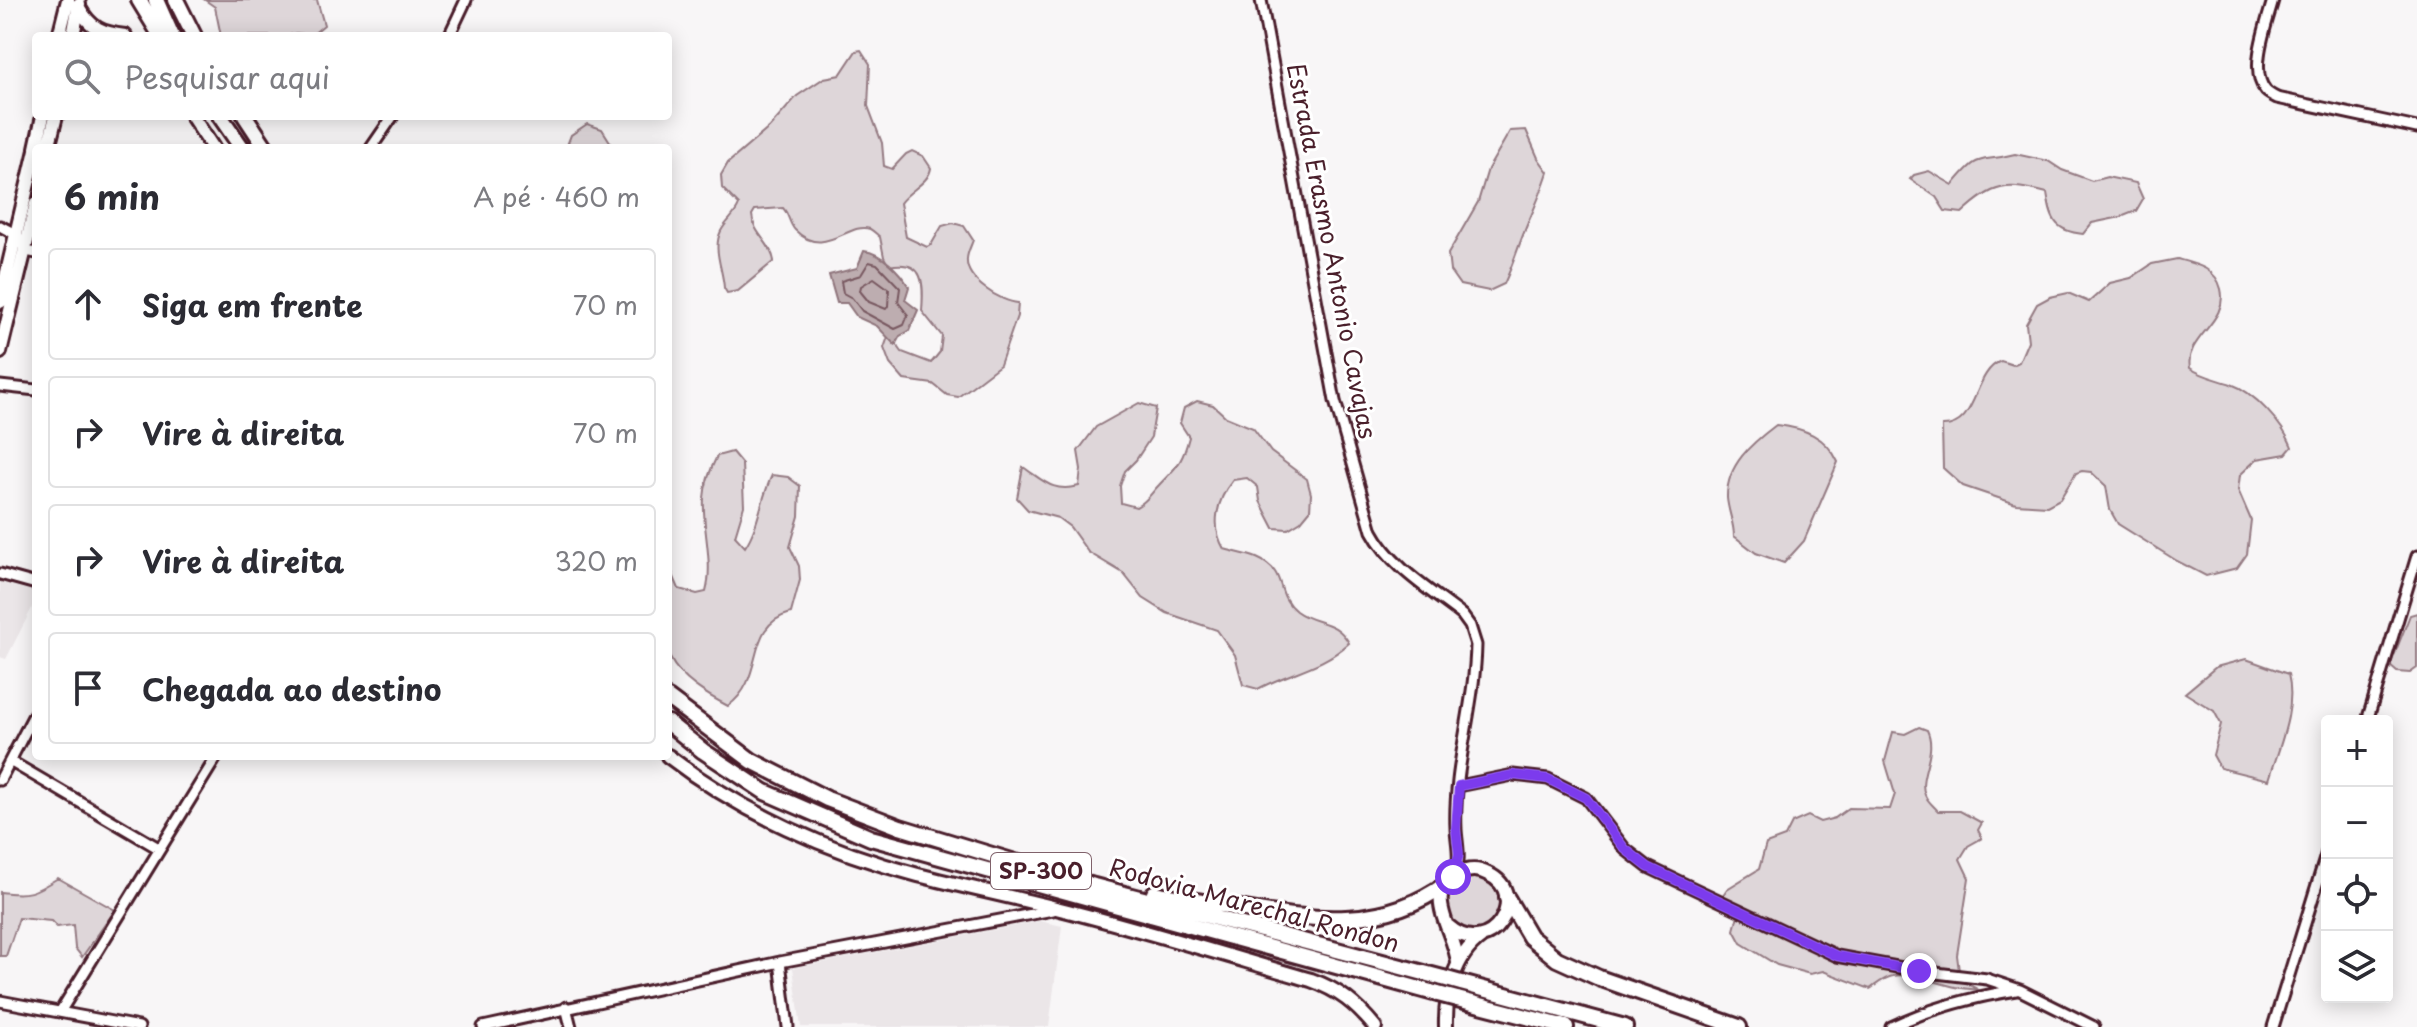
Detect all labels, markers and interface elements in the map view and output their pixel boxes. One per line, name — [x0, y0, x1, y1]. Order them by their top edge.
search box — [32, 32, 672, 120]
icon: search — [60, 54, 104, 98]
text: Pesquisar aqui — [124, 54, 330, 99]
street label: Estrada Erasmo Antonio Cavajas — [1279, 60, 1387, 441]
text: 6 min — [64, 170, 160, 222]
text: A pé · 460 m — [473, 177, 640, 216]
icon: ahead — [66, 282, 110, 326]
text: Siga em frente — [142, 282, 363, 327]
text: 70 m — [573, 285, 638, 324]
icon: right — [66, 410, 110, 454]
text: Vire à direita — [142, 410, 344, 455]
text: 70 m — [573, 413, 638, 452]
icon: right — [66, 538, 110, 582]
text: Vire à direita — [142, 538, 344, 583]
text: 320 m — [554, 541, 638, 580]
icon: arrive — [66, 666, 110, 710]
text: Chegada ao destino — [142, 666, 441, 711]
map controls — [2321, 715, 2393, 1003]
button: + — [2321, 715, 2393, 787]
button: − — [2321, 787, 2393, 859]
street label: Rodovia Marechal Rondon — [1105, 848, 1404, 960]
road number: SP-300 — [991, 853, 1091, 889]
route start — [1435, 859, 1471, 895]
button: locate — [2321, 859, 2393, 931]
button: layers — [2321, 931, 2393, 1003]
route end — [1901, 953, 1937, 989]

